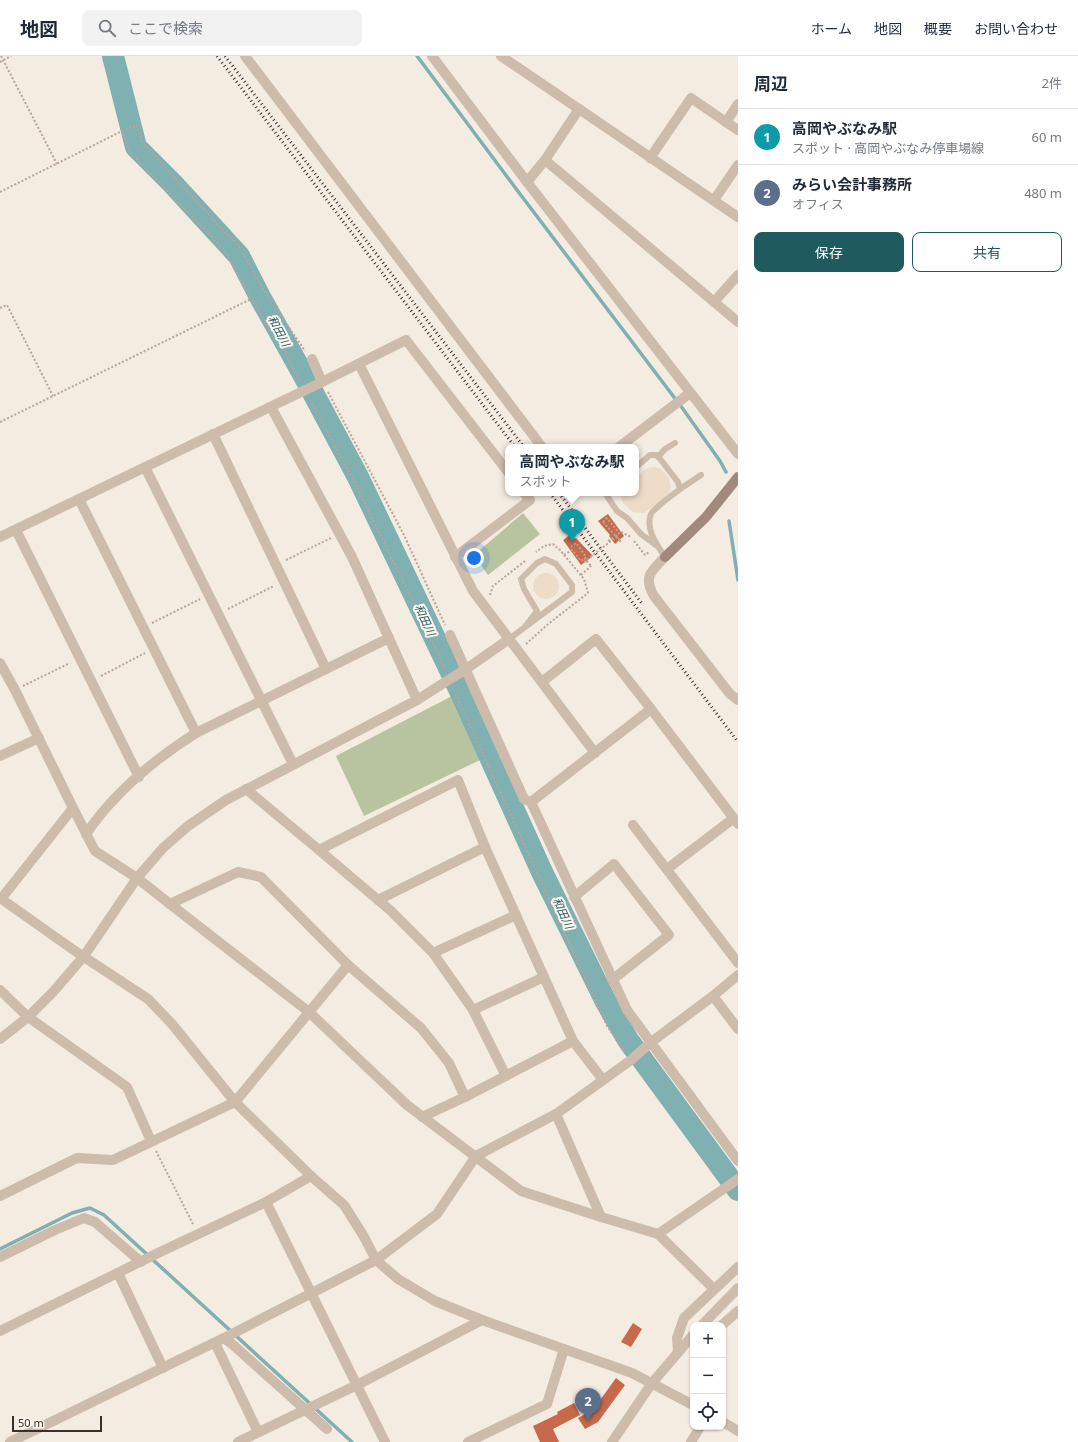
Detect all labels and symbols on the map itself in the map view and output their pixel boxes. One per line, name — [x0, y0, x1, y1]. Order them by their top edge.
water label: 和田川 — [265, 313, 294, 350]
pin: 1 — [559, 509, 585, 542]
your location — [464, 548, 484, 568]
water label: 和田川 — [412, 602, 440, 639]
water label: 和田川 — [550, 895, 578, 932]
pin: 2 — [575, 1388, 601, 1421]
scale bar — [12, 1414, 102, 1433]

